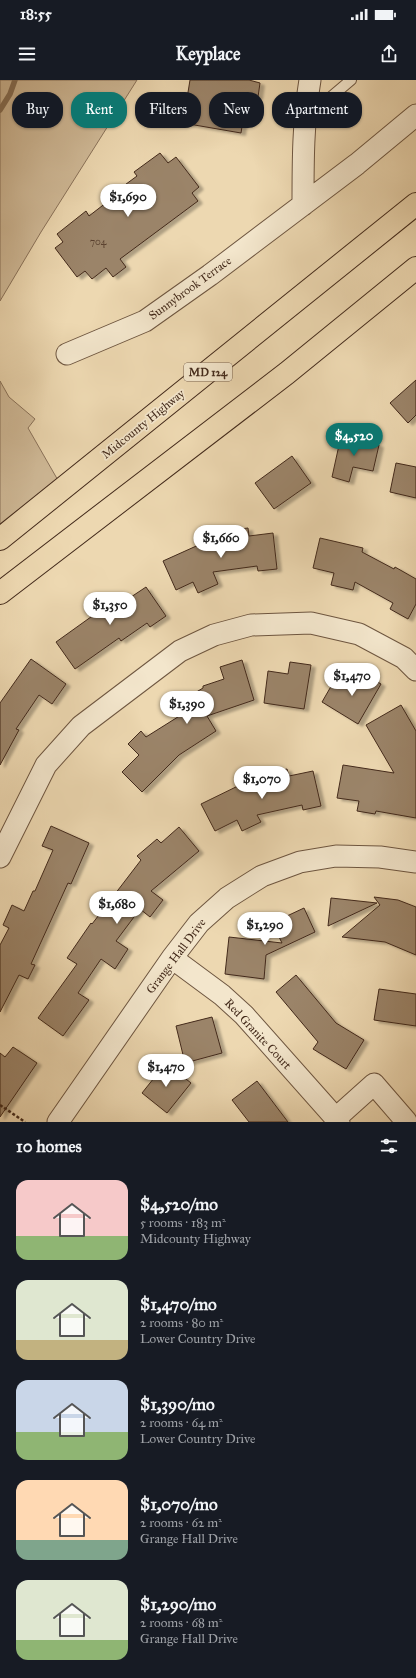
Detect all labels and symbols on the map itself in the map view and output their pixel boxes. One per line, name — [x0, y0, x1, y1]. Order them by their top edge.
pin: $1,690 — [95, 184, 161, 218]
house number: 704 — [90, 236, 107, 248]
street label: Sunnybrook Terrace — [146, 253, 234, 323]
road number: MD 124 — [184, 363, 232, 381]
street label: Midcounty Highway — [99, 386, 188, 462]
pin: $4,520 — [321, 423, 387, 457]
pin: $1,660 — [188, 525, 254, 559]
pin: $1,350 — [77, 592, 143, 626]
pin: $1,470 — [319, 663, 385, 697]
pin: $1,390 — [154, 691, 220, 725]
pin: $1,070 — [229, 766, 295, 800]
pin: $1,680 — [84, 891, 150, 925]
pin: $1,290 — [232, 912, 298, 946]
street label: Grange Hall Drive — [143, 916, 210, 997]
street label: Red Granite Court — [222, 996, 295, 1073]
pin: $1,470 — [133, 1054, 199, 1088]

